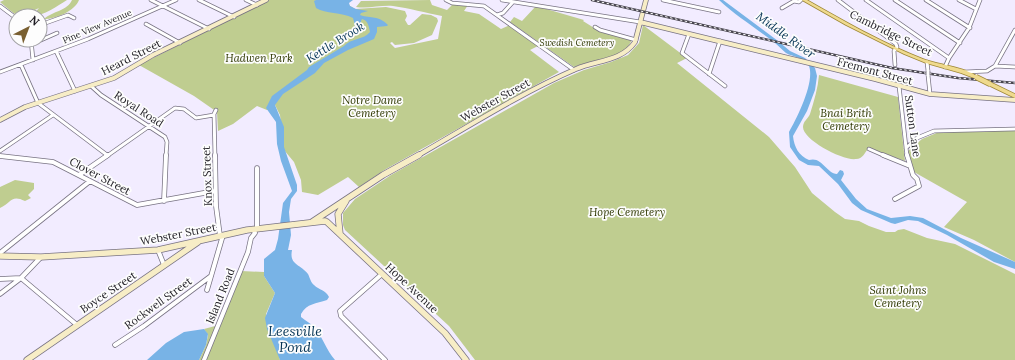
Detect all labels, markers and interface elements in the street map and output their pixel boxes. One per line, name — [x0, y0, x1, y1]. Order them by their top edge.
street label: Pine View Avenue — [61, 6, 133, 46]
street label: Cambridge Street — [847, 7, 935, 59]
north arrow — [8, 8, 48, 48]
water label: Middle River — [754, 9, 819, 62]
text: N — [27, 13, 43, 29]
water label: Kettle Brook — [303, 18, 367, 66]
street label: Heard Street — [99, 36, 164, 78]
park label: Swedish Cemetery — [540, 37, 615, 48]
park label: Hadwen Park — [225, 51, 293, 65]
street label: Fremont Street — [836, 54, 915, 88]
street label: Webster Street — [458, 75, 533, 125]
street label: Royal Road — [112, 88, 167, 130]
park label: Notre Dame Cemetery — [342, 93, 402, 120]
street label: Sutton Lane — [902, 94, 924, 158]
park label: Bnai Brith Cemetery — [820, 106, 873, 133]
street label: Knox Street — [199, 145, 215, 206]
street label: Clover Street — [67, 154, 134, 198]
park label: Hope Cemetery — [589, 205, 665, 219]
street label: Webster Street — [139, 220, 218, 248]
street label: Hope Avenue — [383, 260, 441, 316]
street label: Island Road — [202, 266, 238, 326]
street label: Boyce Street — [77, 268, 139, 316]
street label: Rockwell Street — [122, 273, 195, 332]
park label: Saint Johns Cemetery — [870, 283, 927, 310]
water label: Leesville Pond — [268, 322, 322, 356]

